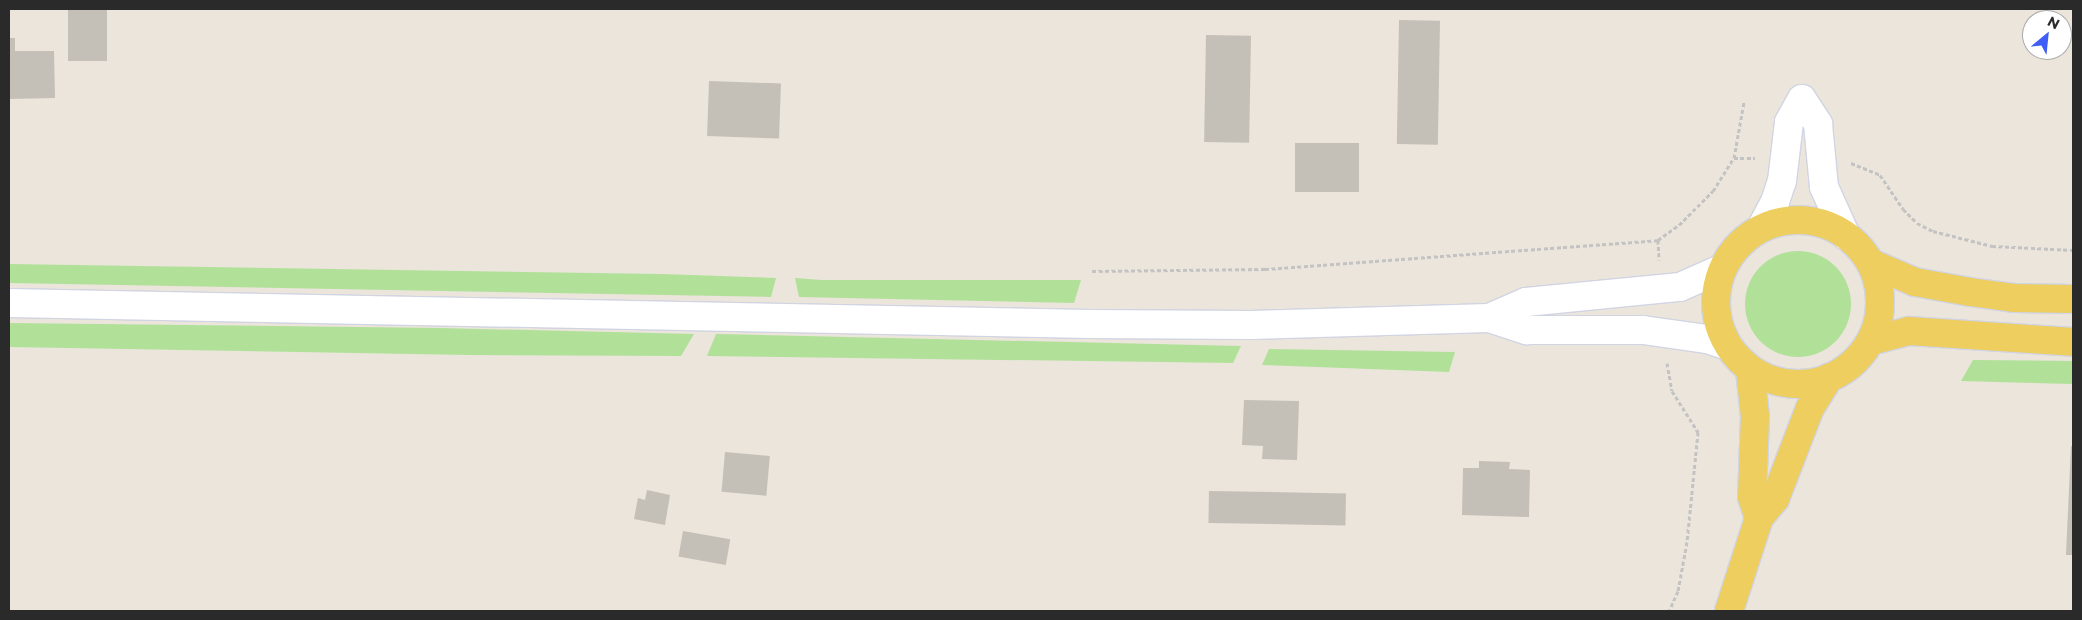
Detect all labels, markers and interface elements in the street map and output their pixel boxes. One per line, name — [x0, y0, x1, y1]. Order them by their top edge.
north arrow — [2022, 10, 2072, 60]
text: N — [2044, 12, 2063, 33]

